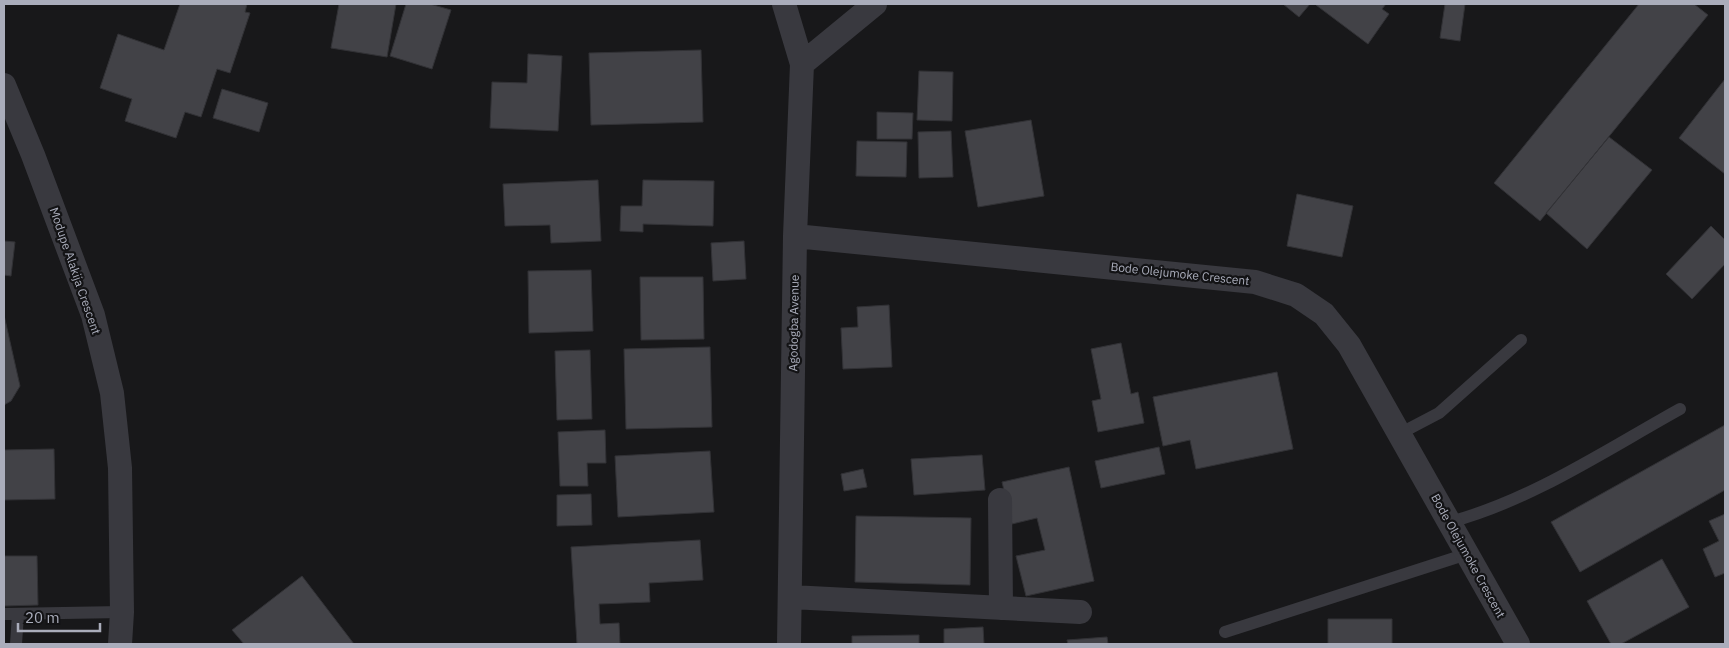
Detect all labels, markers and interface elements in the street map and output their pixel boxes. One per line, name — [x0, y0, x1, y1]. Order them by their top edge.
street label: Modupe Alakija Crescent — [47, 205, 104, 336]
street label: Bode Olejumoke Crescent — [1110, 259, 1250, 288]
street label: Agodogba Avenue — [785, 274, 802, 372]
street label: Bode Olejumoke Crescent — [1428, 491, 1509, 620]
scale bar — [18, 600, 100, 632]
text: 20 m — [25, 608, 60, 627]

